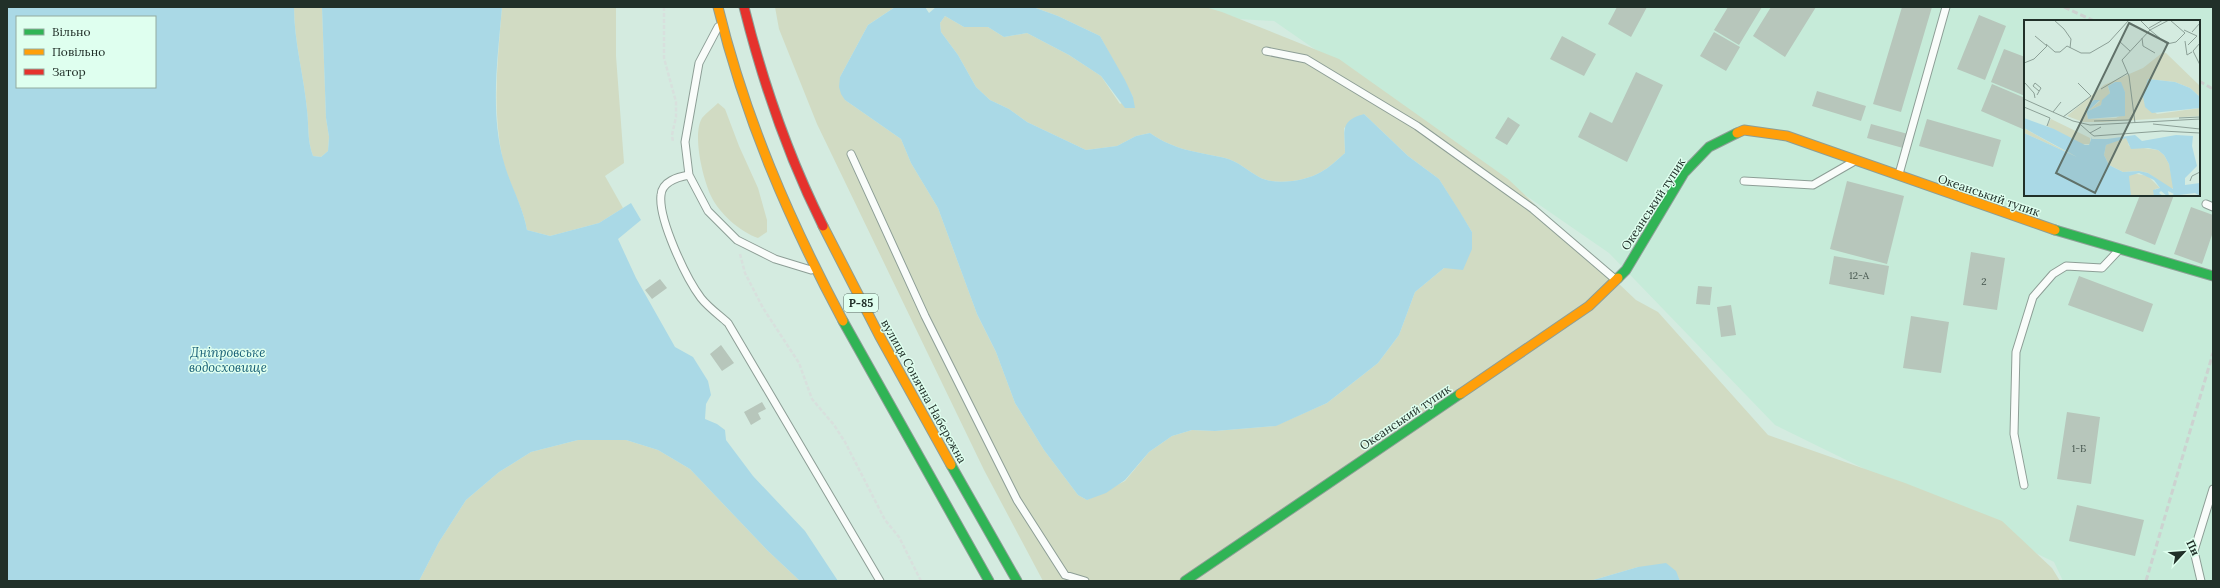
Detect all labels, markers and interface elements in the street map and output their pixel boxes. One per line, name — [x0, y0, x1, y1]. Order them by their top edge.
legend — [16, 16, 156, 88]
inset map — [2024, 20, 2200, 196]
text: Вільно — [52, 24, 91, 39]
text: Повільно — [52, 44, 105, 59]
text: Затор — [52, 64, 86, 79]
street label: Океанський тупик — [1618, 155, 1689, 253]
street label: Океанський тупик — [1936, 171, 2042, 220]
house number: 12-А — [1849, 269, 1870, 282]
house number: 2 — [1981, 275, 1987, 288]
road number: Р-85 — [844, 294, 878, 312]
street label: вулиця Сонячна Набережна — [878, 316, 970, 466]
water label: Дніпровське водосховище — [189, 344, 267, 376]
street label: Океанський тупик — [1357, 381, 1454, 453]
house number: 1-Б — [2072, 442, 2086, 455]
north arrow — [2164, 532, 2204, 572]
text: Пн — [2183, 537, 2203, 558]

